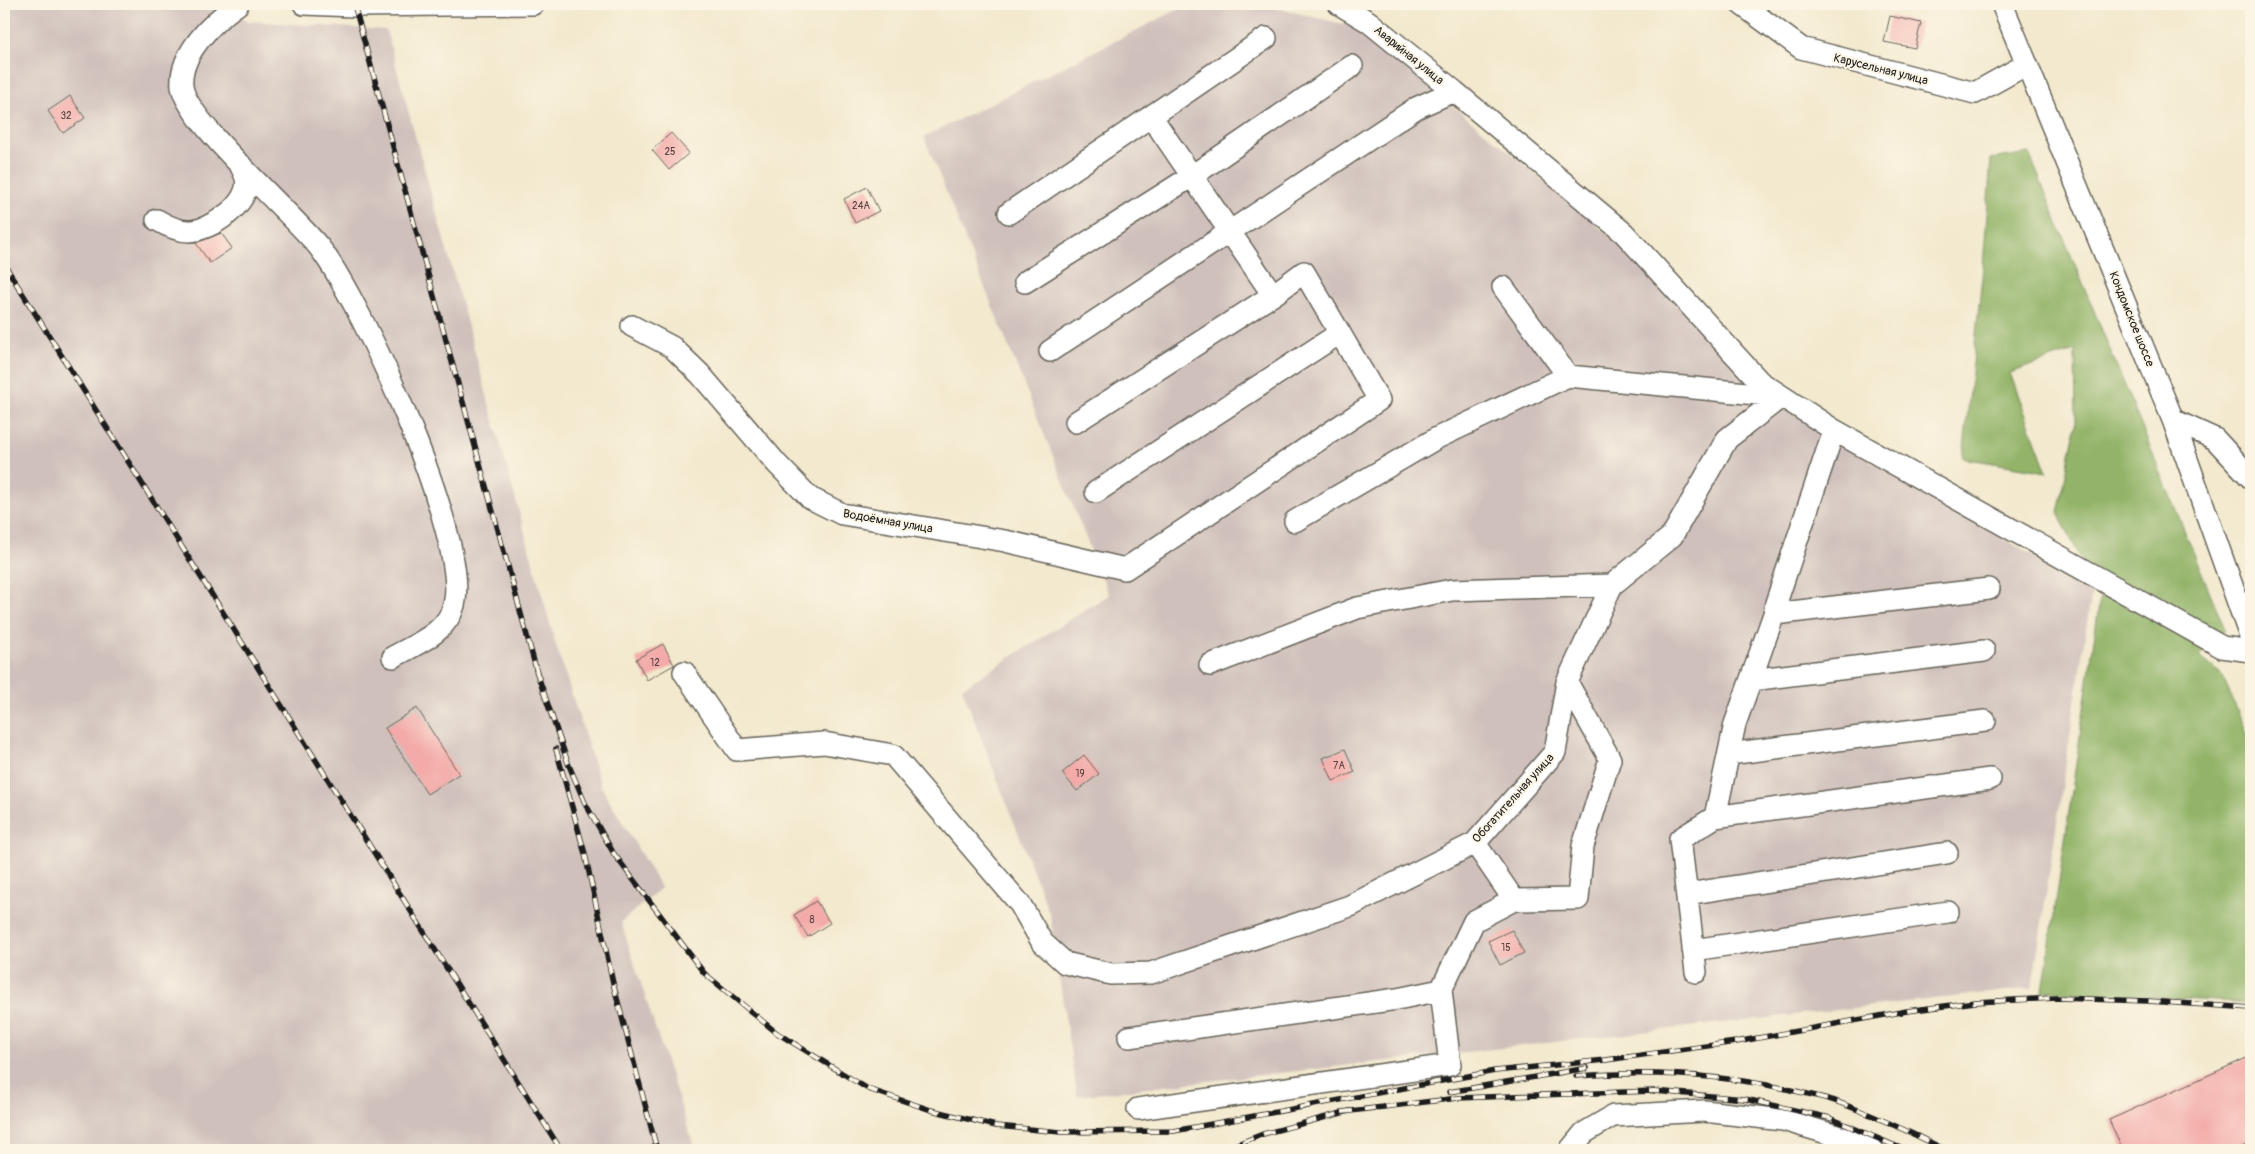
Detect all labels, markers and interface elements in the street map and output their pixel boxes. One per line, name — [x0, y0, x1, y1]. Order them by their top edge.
street label: Аварийная улица — [1371, 23, 1447, 88]
street label: Карусельная улица — [1832, 50, 1930, 89]
house number: 32 — [60, 110, 72, 122]
house number: 25 — [664, 146, 676, 158]
house number: 24А — [852, 200, 870, 212]
street label: Кондомское шоссе — [2106, 269, 2157, 369]
street label: Водоёмная улица — [842, 506, 934, 537]
house number: 12 — [650, 657, 660, 669]
street label: Обогатительная улица — [1469, 750, 1558, 846]
house number: 7А — [1333, 760, 1345, 772]
house number: 19 — [1075, 768, 1085, 780]
house number: 8 — [809, 914, 815, 926]
house number: 15 — [1501, 942, 1511, 954]

